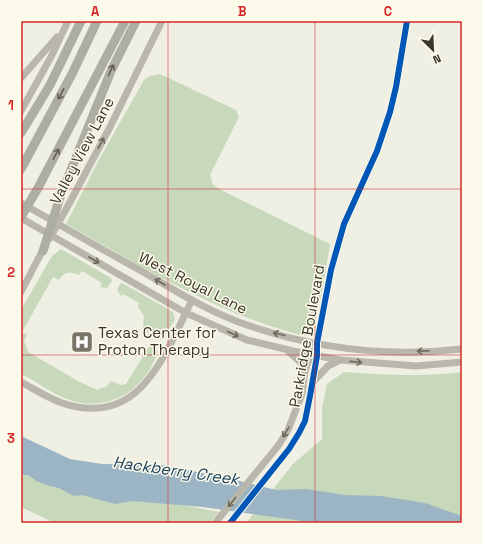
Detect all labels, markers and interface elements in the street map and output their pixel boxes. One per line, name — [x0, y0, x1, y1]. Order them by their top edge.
text: A — [91, 3, 100, 20]
text: B — [238, 3, 247, 20]
text: C — [384, 3, 392, 20]
north arrow — [413, 30, 453, 70]
text: N — [431, 51, 443, 67]
one-way arrow — [108, 65, 116, 77]
one-way arrow — [57, 87, 65, 99]
street label: Valley View Lane — [45, 94, 118, 208]
text: 1 — [8, 97, 14, 114]
one-way arrow — [98, 137, 106, 149]
one-way arrow — [53, 148, 60, 160]
street label: West Royal Lane — [136, 247, 251, 318]
one-way arrow — [88, 256, 100, 264]
street label: Parkridge Boulevard — [285, 263, 328, 409]
text: 2 — [7, 264, 15, 281]
one-way arrow — [154, 278, 166, 286]
place label: Texas Center for Proton Therapy — [98, 323, 217, 359]
hospital icon: Texas Center for Proton Therapy — [69, 329, 95, 355]
one-way arrow — [227, 330, 239, 338]
one-way arrow — [272, 330, 285, 337]
one-way arrow — [417, 348, 430, 355]
one-way arrow — [349, 358, 362, 365]
one-way arrow — [282, 426, 290, 438]
text: 3 — [7, 430, 15, 447]
water label: Hackberry Creek — [112, 451, 243, 490]
one-way arrow — [227, 497, 236, 508]

